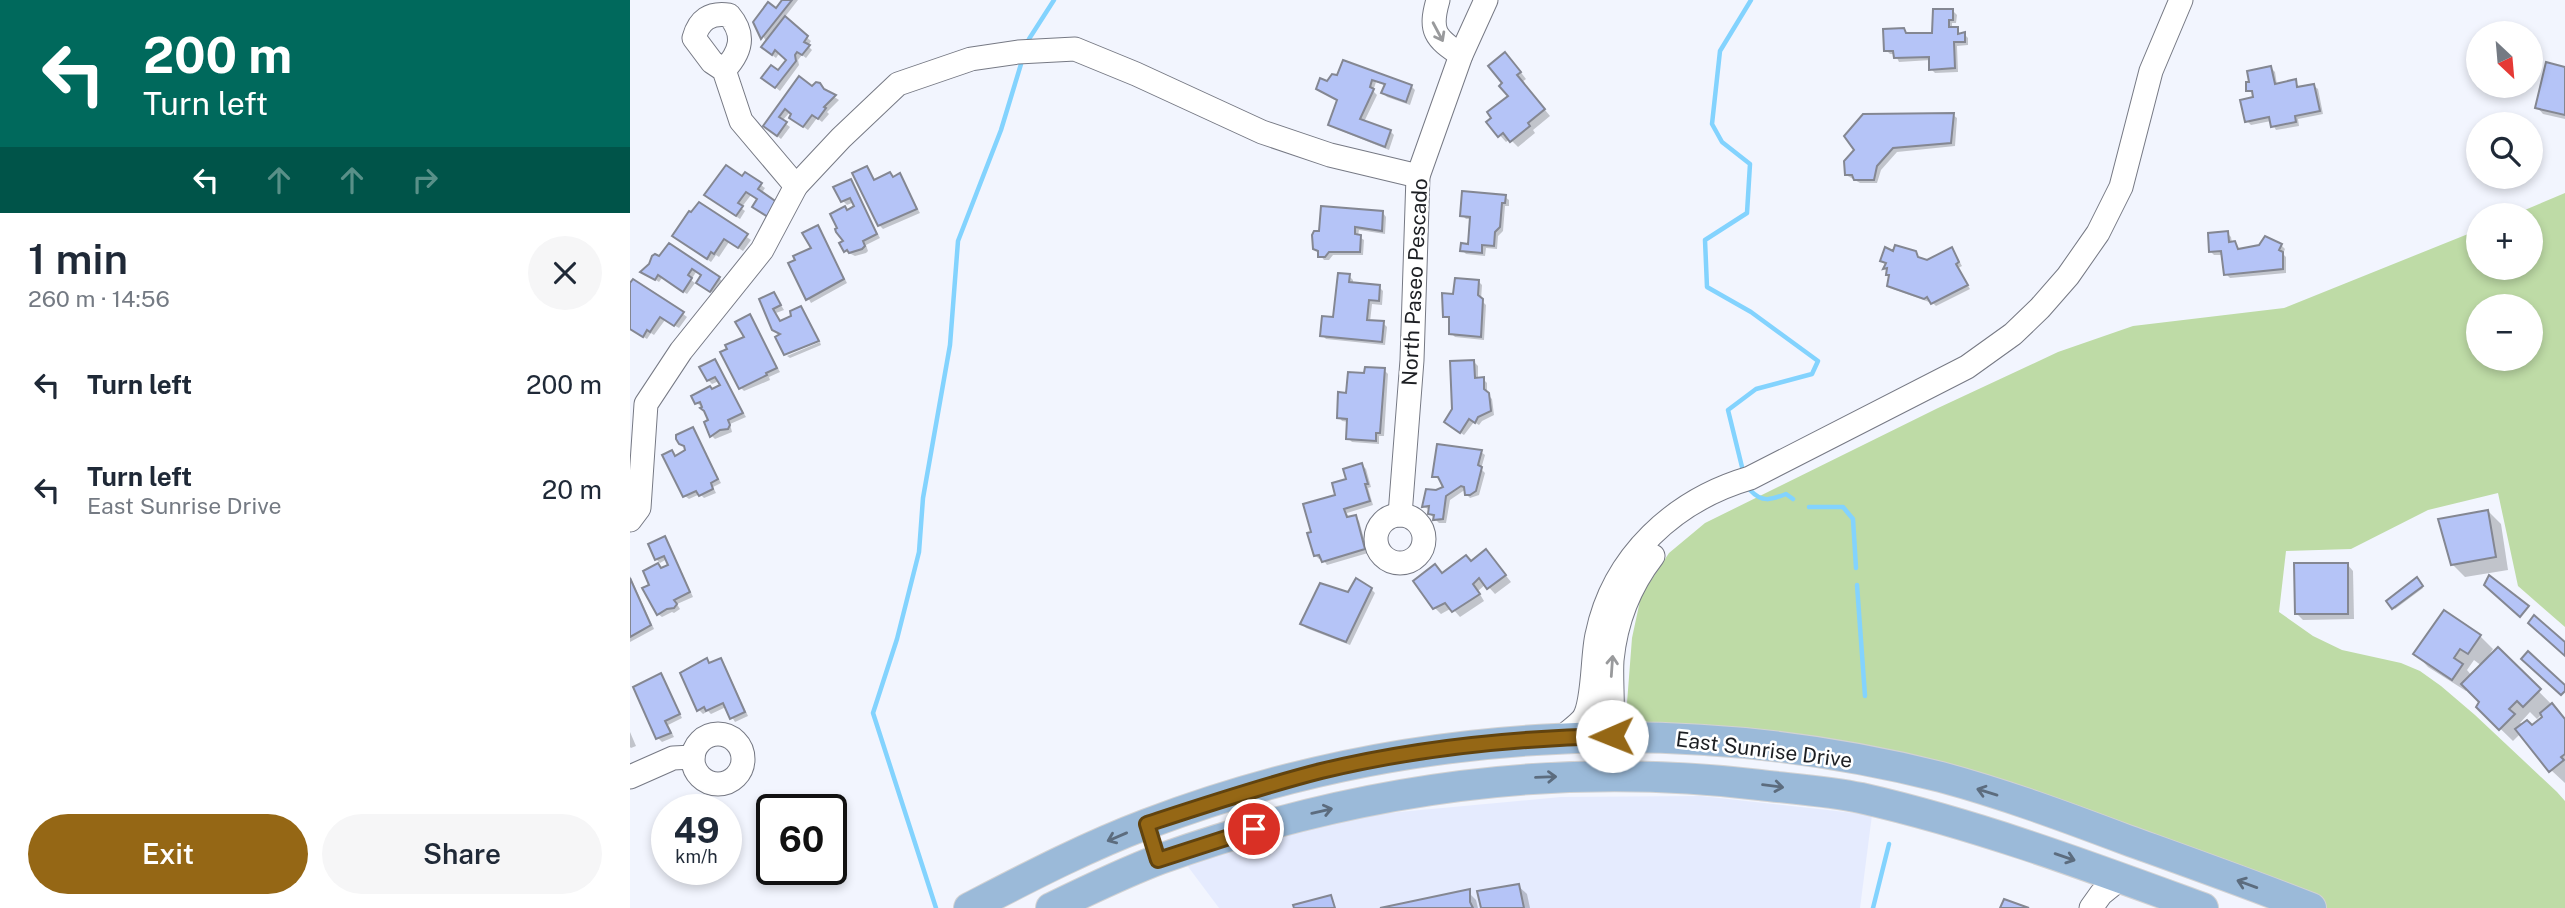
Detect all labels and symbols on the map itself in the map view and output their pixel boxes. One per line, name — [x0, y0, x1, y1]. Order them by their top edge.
one-way arrow — [1432, 21, 1446, 41]
north arrow — [2466, 21, 2543, 98]
street label: North Paseo Pescado — [1397, 178, 1432, 386]
one-way arrow — [1606, 656, 1619, 678]
position arrow — [1575, 699, 1649, 773]
street label: East Sunrise Drive — [1674, 726, 1854, 773]
one-way arrow — [1535, 771, 1558, 784]
one-way arrow — [1762, 780, 1784, 793]
one-way arrow — [1976, 784, 1998, 797]
speed limit sign: 60 — [756, 794, 847, 885]
pin — [1224, 799, 1284, 859]
one-way arrow — [1310, 804, 1333, 817]
one-way arrow — [1106, 831, 1128, 844]
one-way arrow — [2054, 852, 2076, 864]
one-way arrow — [2237, 877, 2259, 889]

